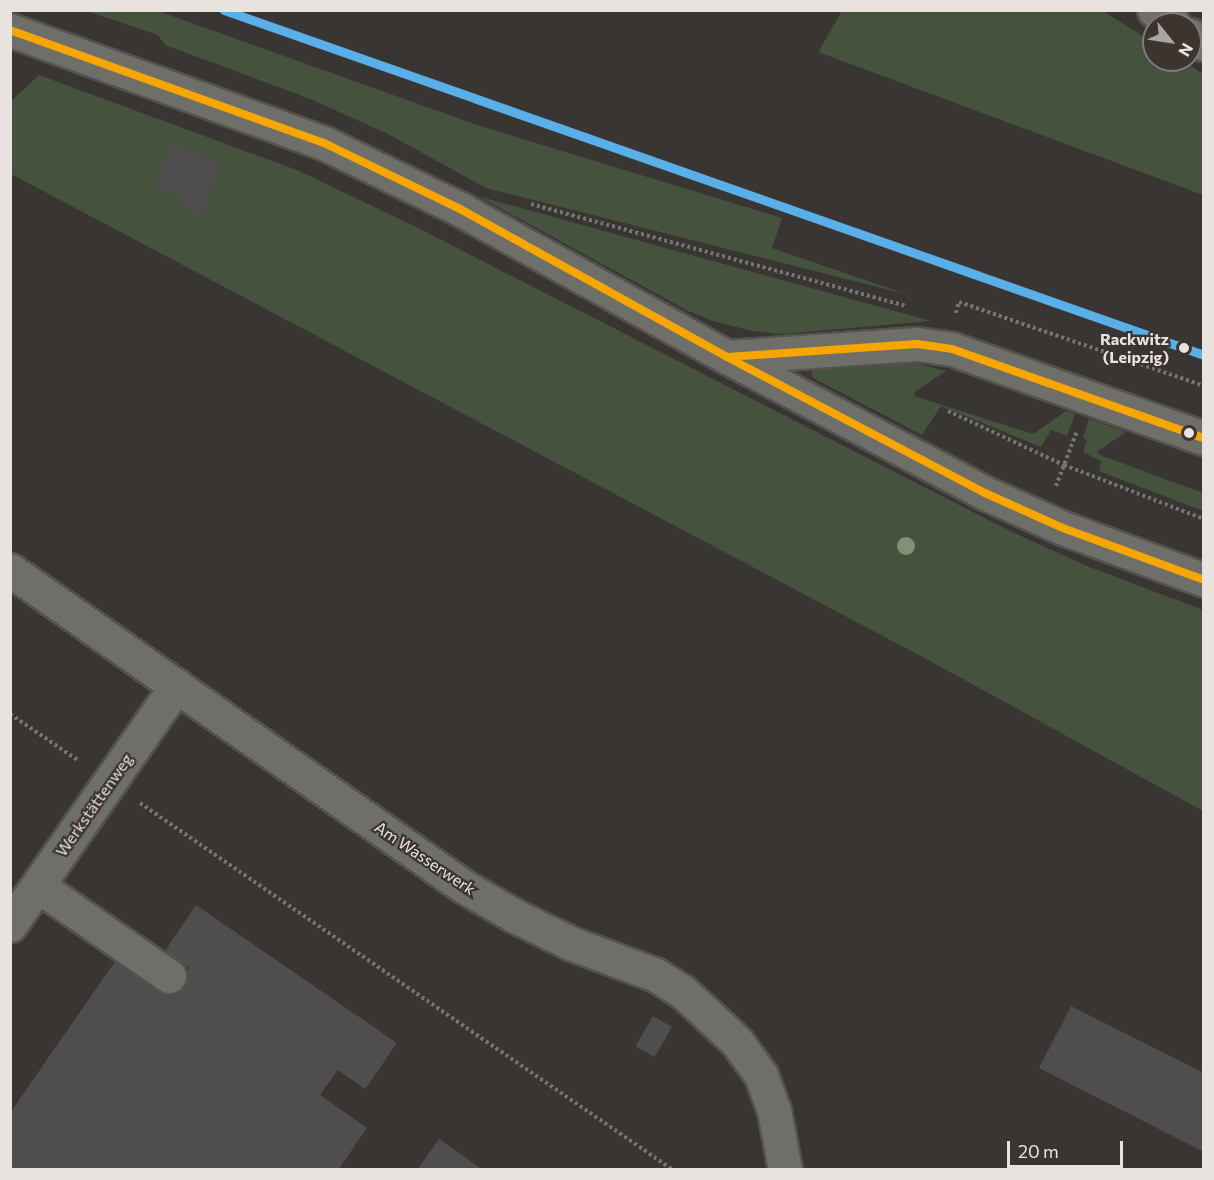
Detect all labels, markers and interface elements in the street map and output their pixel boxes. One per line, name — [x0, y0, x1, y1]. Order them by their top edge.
north arrow — [1142, 12, 1202, 72]
text: N — [1175, 40, 1198, 60]
place label: Rackwitz (Leipzig) — [1100, 329, 1169, 367]
marker: Rackwitz (Leipzig) — [1174, 338, 1194, 358]
unlabelled marker — [1183, 427, 1195, 439]
street label: Werkstättenweg — [51, 750, 137, 860]
street label: Am Wasserwerk — [371, 817, 479, 899]
scale bar — [1010, 1129, 1126, 1167]
text: 20 m — [1018, 1140, 1059, 1162]

